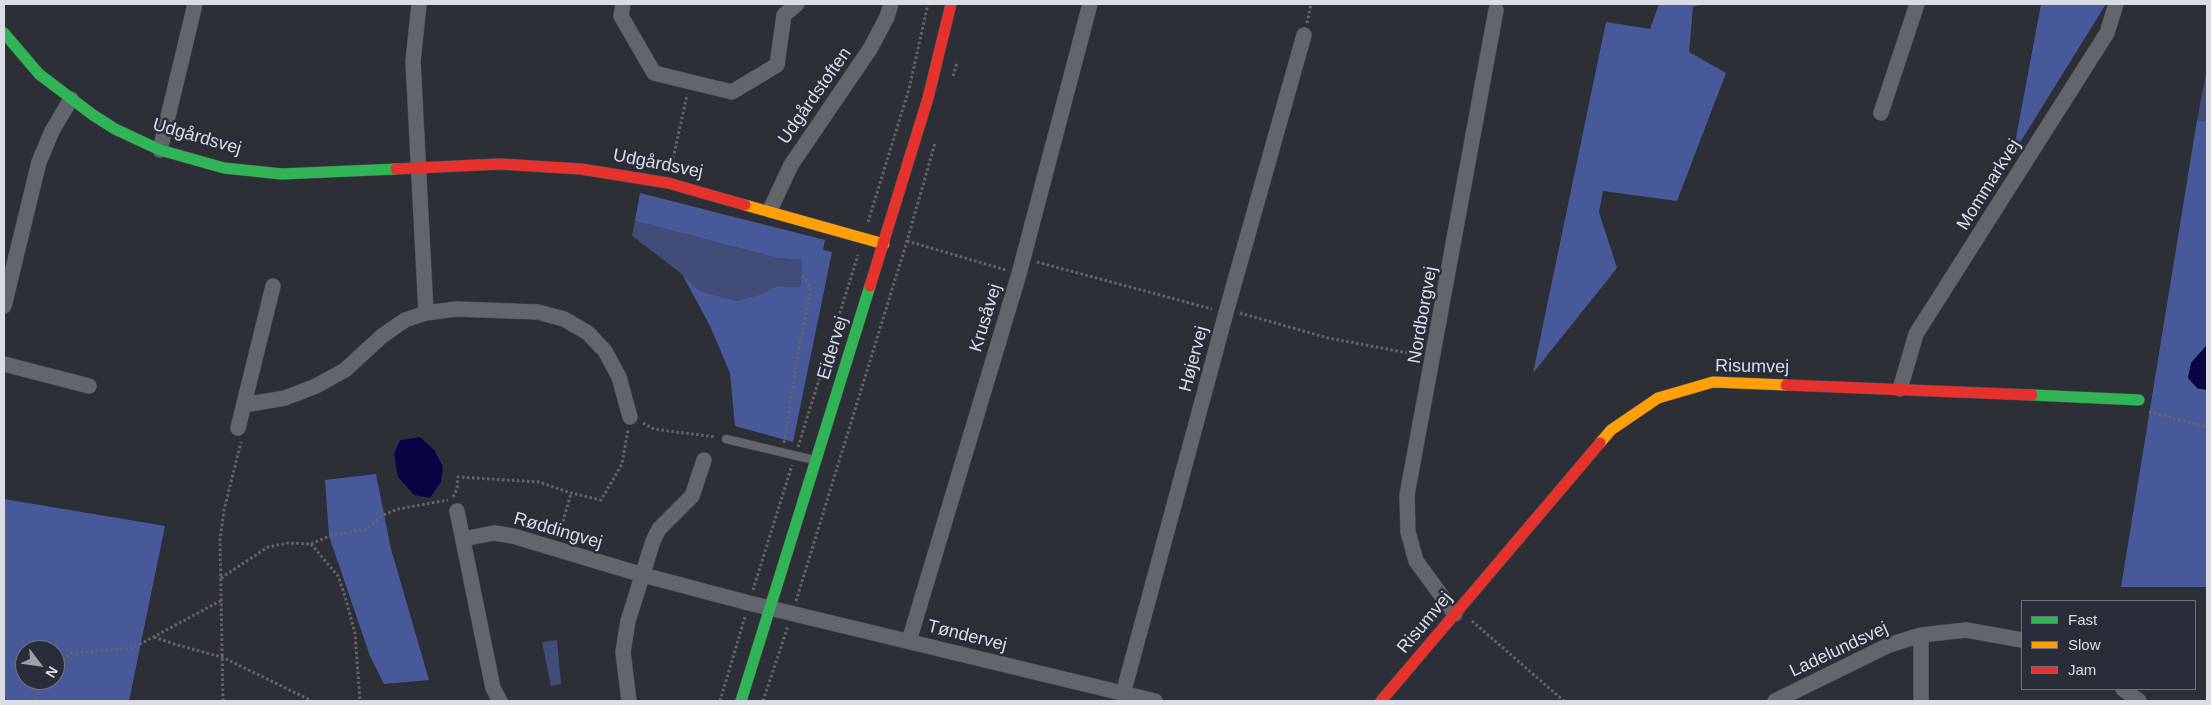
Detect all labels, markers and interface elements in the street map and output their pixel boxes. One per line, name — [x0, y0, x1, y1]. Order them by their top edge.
street label: Udgårdstoften — [774, 43, 856, 149]
street label: Udgårdsvej — [150, 114, 244, 160]
street label: Mommarkvej — [1953, 136, 2025, 234]
street label: Udgårdsvej — [611, 145, 705, 183]
street label: Nordborgvej — [1404, 265, 1442, 365]
street label: Krusåvej — [965, 281, 1007, 355]
street label: Eidervej — [813, 314, 853, 382]
street label: Højervej — [1175, 324, 1213, 394]
street label: Risumvej — [1715, 356, 1789, 378]
street label: Røddingvej — [511, 508, 605, 554]
street label: Risumvej — [1393, 588, 1457, 658]
legend — [2021, 600, 2196, 690]
text: Fast — [2068, 611, 2097, 628]
street label: Tøndervej — [925, 616, 1009, 656]
street label: Ladelundsvej — [1786, 618, 1892, 682]
text: Slow — [2068, 636, 2101, 653]
north arrow — [15, 640, 65, 690]
text: Jam — [2068, 661, 2096, 678]
text: N — [43, 664, 61, 681]

